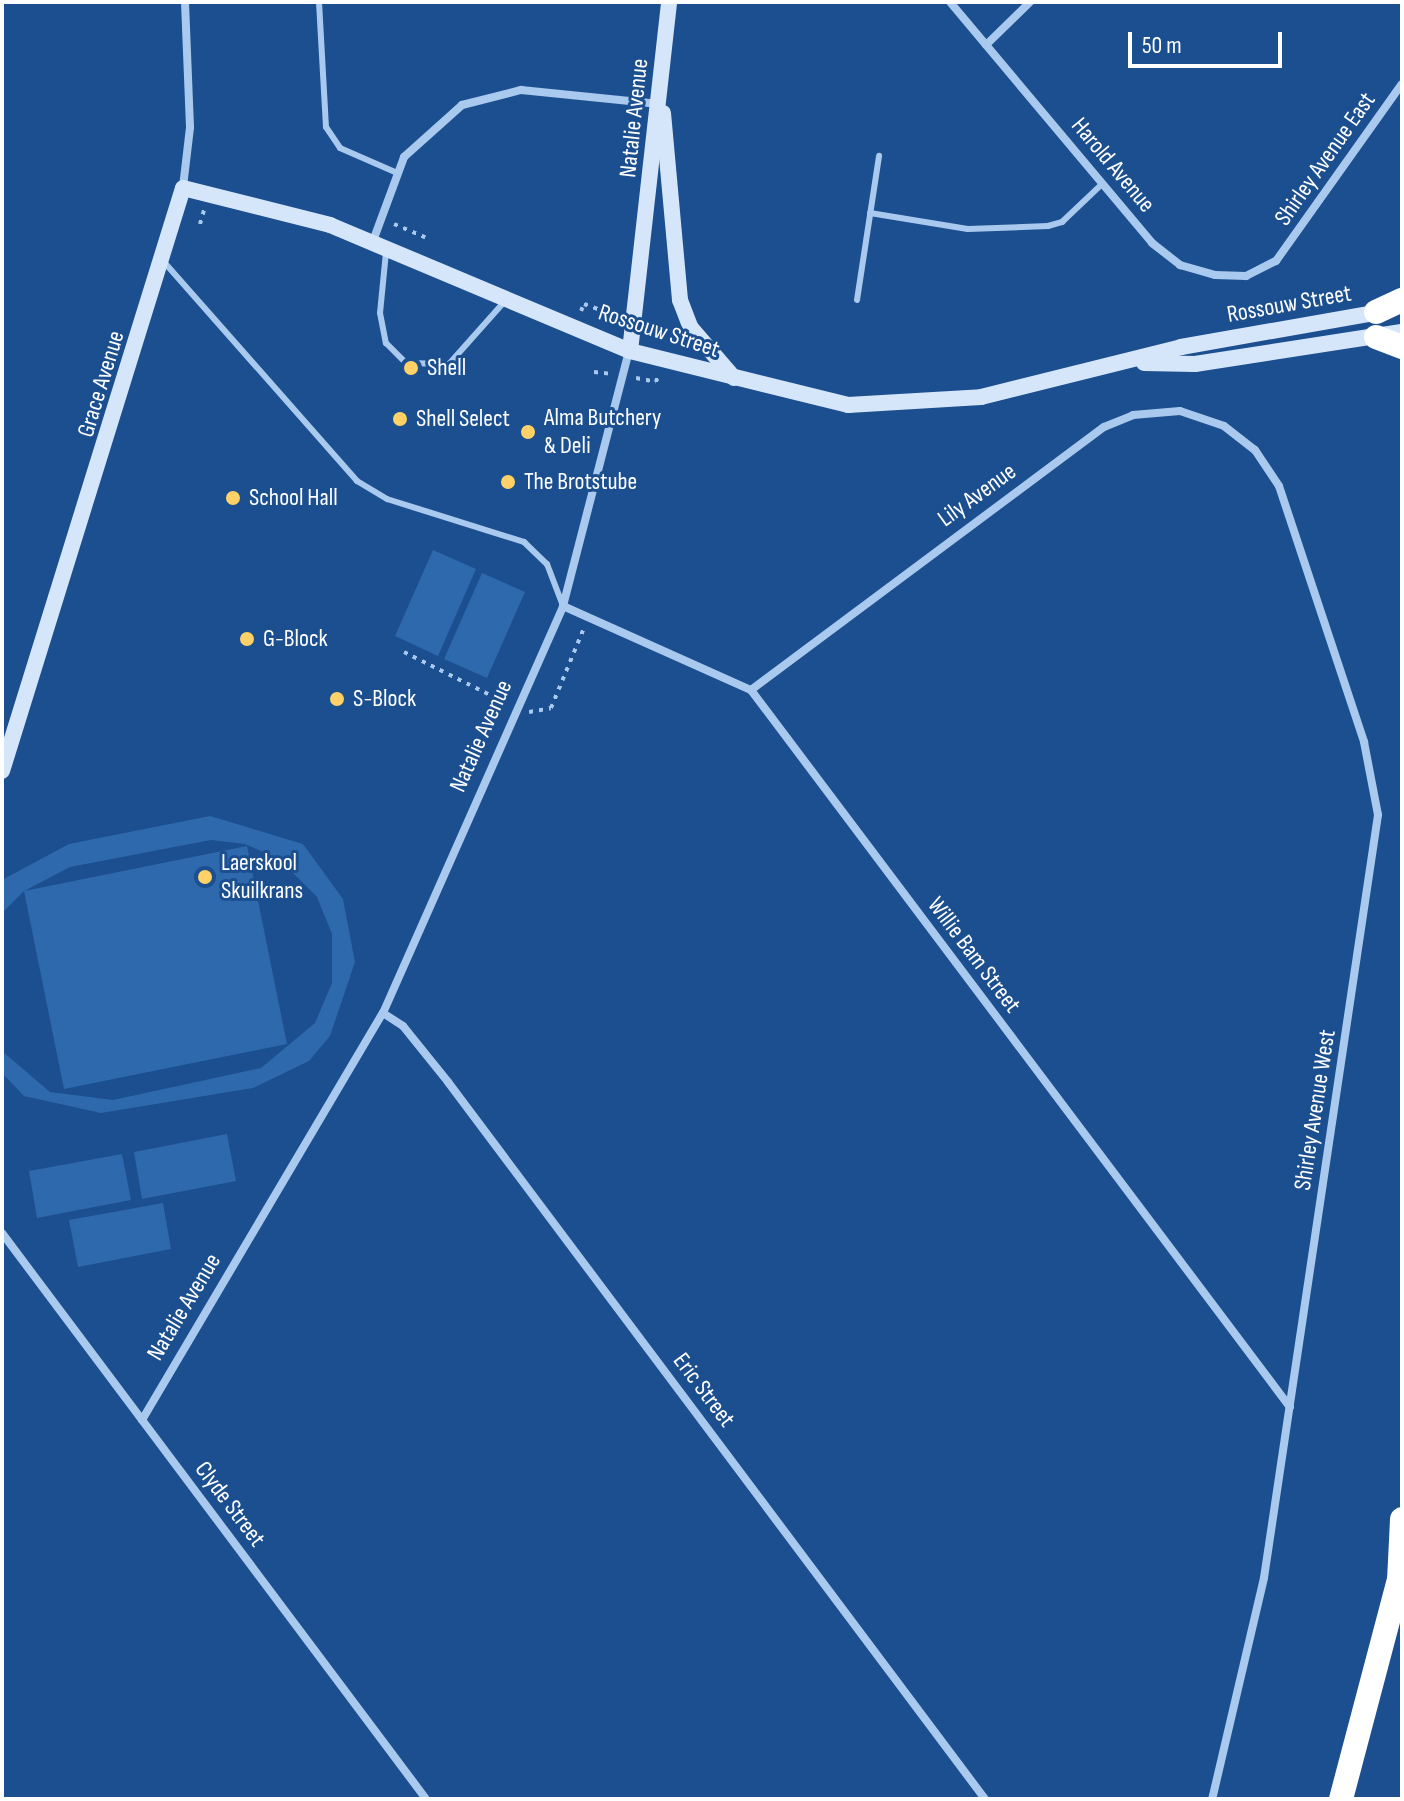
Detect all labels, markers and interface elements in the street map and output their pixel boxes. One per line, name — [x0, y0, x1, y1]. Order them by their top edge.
scale bar — [1132, 16, 1286, 66]
text: 50 m — [1142, 31, 1182, 60]
street label: Natalie Avenue — [613, 57, 655, 179]
street label: Shirley Avenue East — [1268, 87, 1382, 231]
street label: Harold Avenue — [1065, 112, 1161, 218]
street label: Rossouw Street — [1225, 279, 1353, 329]
street label: Rossouw Street — [595, 298, 723, 364]
street label: Grace Avenue — [71, 327, 131, 441]
place label: Shell — [427, 354, 466, 382]
marker: Shell — [402, 359, 420, 377]
place label: Alma Butchery & Deli — [544, 404, 661, 460]
place label: Shell Select — [416, 405, 510, 433]
marker: Shell Select — [391, 410, 409, 428]
marker: Alma Butchery & Deli — [519, 423, 537, 441]
street label: Lily Avenue — [932, 457, 1022, 533]
place label: The Brotstube — [524, 468, 637, 496]
marker: The Brotstube — [499, 473, 517, 491]
place label: School Hall — [249, 484, 338, 512]
marker: School Hall — [224, 489, 242, 507]
place label: G-Block — [263, 625, 328, 653]
marker: G-Block — [238, 630, 256, 648]
street label: Natalie Avenue — [444, 676, 518, 796]
place label: S-Block — [353, 685, 416, 713]
marker: S-Block — [328, 690, 346, 708]
place label: Laerskool Skuilkrans — [221, 849, 303, 905]
marker: Laerskool Skuilkrans — [196, 868, 214, 886]
street label: Willie Bam Street — [921, 892, 1027, 1018]
street label: Shirley Avenue West — [1288, 1028, 1342, 1192]
street label: Natalie Avenue — [141, 1248, 227, 1366]
street label: Eric Street — [667, 1347, 741, 1433]
street label: Clyde Street — [189, 1456, 271, 1552]

